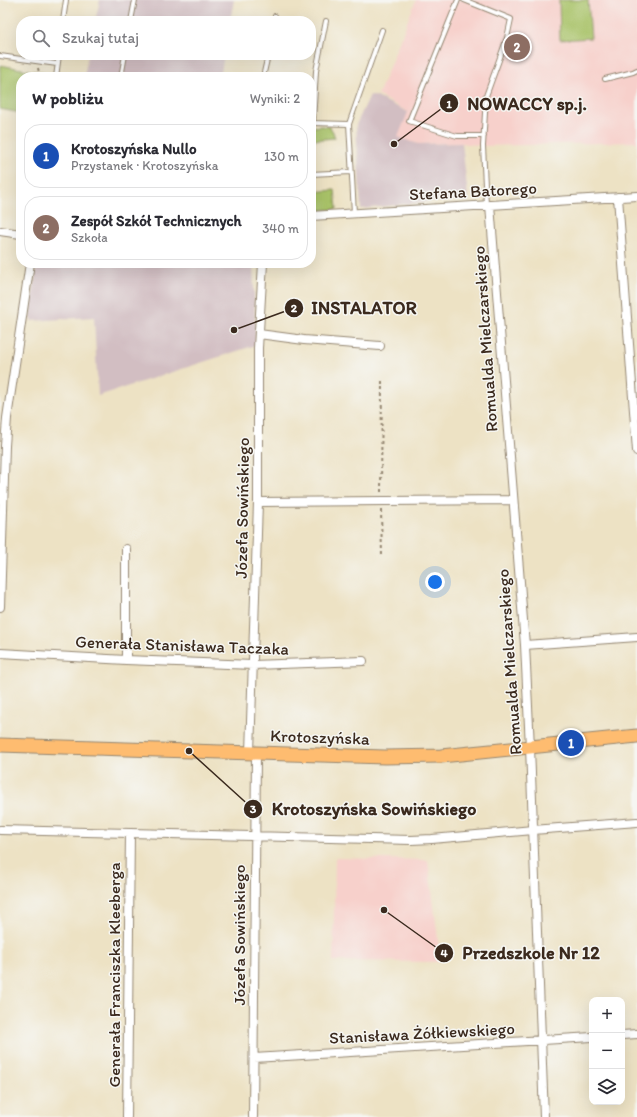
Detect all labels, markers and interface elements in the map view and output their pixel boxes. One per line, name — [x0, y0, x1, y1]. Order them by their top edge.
search box — [16, 16, 316, 60]
icon: search — [30, 27, 52, 49]
text: Szukaj tutaj — [62, 29, 139, 47]
pin: 2 — [504, 32, 530, 62]
text: W pobliżu — [32, 88, 103, 108]
callout: NOWACCY sp.j. — [439, 88, 595, 118]
text: Wyniki: 2 — [250, 91, 300, 106]
text: NOWACCY sp.j. — [467, 93, 587, 115]
text: 1 — [446, 97, 452, 111]
text: Krotoszyńska Nullo — [71, 140, 197, 158]
text: 1 — [43, 149, 49, 164]
text: 130 m — [264, 149, 299, 164]
text: Przystanek · Krotoszyńska — [71, 158, 218, 173]
street label: Stefana Batorego — [409, 178, 537, 204]
text: Zespół Szkół Technicznych — [71, 212, 242, 230]
text: 2 — [43, 221, 49, 236]
text: 340 m — [262, 221, 299, 236]
text: Szkoła — [71, 230, 108, 245]
street label: Romualda Mielczarskiego — [469, 245, 501, 433]
callout: INSTALATOR — [284, 293, 425, 323]
text: INSTALATOR — [311, 297, 417, 319]
text: 2 — [291, 301, 298, 315]
street label: Józefa Sowińskiego — [231, 437, 253, 579]
street label: Romualda Mielczarskiego — [493, 568, 525, 756]
your location — [425, 572, 445, 592]
street label: Generała Stanisława Taczaka — [75, 631, 289, 659]
street label: Krotoszyńska — [270, 725, 370, 749]
pin: 1 — [558, 728, 584, 758]
callout: Krotoszyńska Sowińskiego — [243, 794, 484, 824]
text: Krotoszyńska Sowińskiego — [272, 798, 476, 820]
text: 3 — [250, 802, 257, 816]
street label: Generała Franciszka Kleeberga — [104, 862, 124, 1088]
street label: Józefa Sowińskiego — [229, 864, 249, 1006]
callout: Przedszkole Nr 12 — [434, 938, 608, 968]
text: Przedszkole Nr 12 — [462, 942, 600, 964]
text: 4 — [440, 946, 448, 960]
map controls — [589, 997, 625, 1105]
button: + — [589, 997, 625, 1033]
street label: Stanisława Żółkiewskiego — [329, 1018, 515, 1048]
button: − — [589, 1033, 625, 1069]
button: layers — [589, 1069, 625, 1105]

